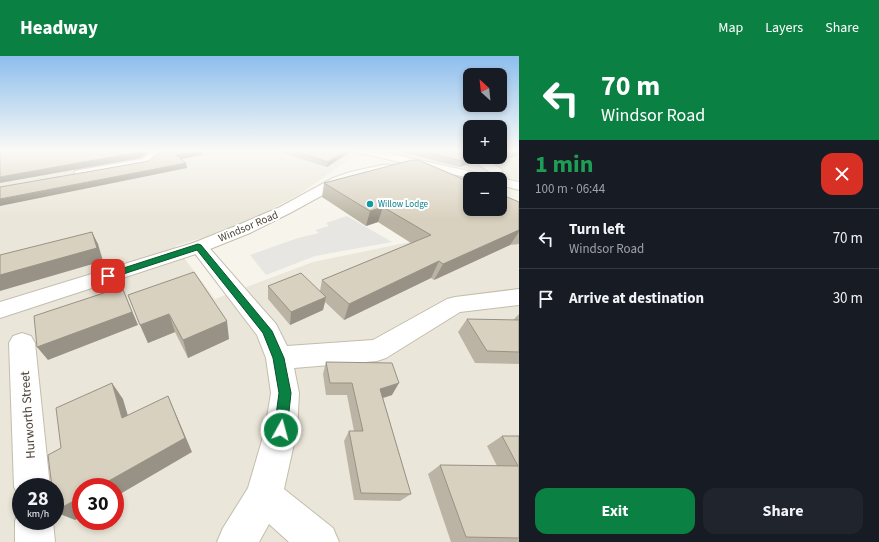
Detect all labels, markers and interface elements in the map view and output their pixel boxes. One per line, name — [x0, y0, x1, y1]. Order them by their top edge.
text: Headway — [20, 15, 98, 42]
text: Map — [718, 18, 743, 38]
text: Layers — [765, 18, 803, 38]
text: Share — [825, 18, 859, 38]
text: 70 m — [601, 66, 660, 106]
north arrow — [463, 68, 507, 112]
map controls — [463, 68, 507, 216]
icon: left — [535, 72, 587, 124]
text: Windsor Road — [601, 103, 705, 128]
button: + — [463, 120, 507, 164]
text: 1 min — [535, 147, 593, 182]
button: close — [821, 153, 863, 195]
button: − — [463, 172, 507, 216]
text: 100 m · 06:44 — [535, 180, 605, 198]
place label: Willow Lodge — [378, 198, 429, 211]
marker: Willow Lodge — [365, 199, 375, 209]
street label: Windsor Road — [216, 207, 280, 246]
text: Turn left — [569, 219, 625, 240]
icon: left — [535, 228, 557, 250]
text: 70 m — [833, 228, 863, 249]
text: Windsor Road — [569, 240, 644, 258]
pin — [91, 259, 125, 293]
icon: arrive — [97, 265, 119, 287]
icon: arrive — [535, 288, 557, 310]
text: Arrive at destination — [569, 288, 704, 309]
text: 30 m — [833, 288, 863, 309]
street label: Hurworth Street — [16, 370, 40, 459]
position arrow — [260, 409, 302, 451]
speed limit sign: 30 — [72, 478, 124, 530]
text: 28 — [27, 485, 49, 513]
button: Exit — [535, 488, 695, 534]
button: Share — [703, 488, 863, 534]
text: km/h — [27, 507, 49, 521]

